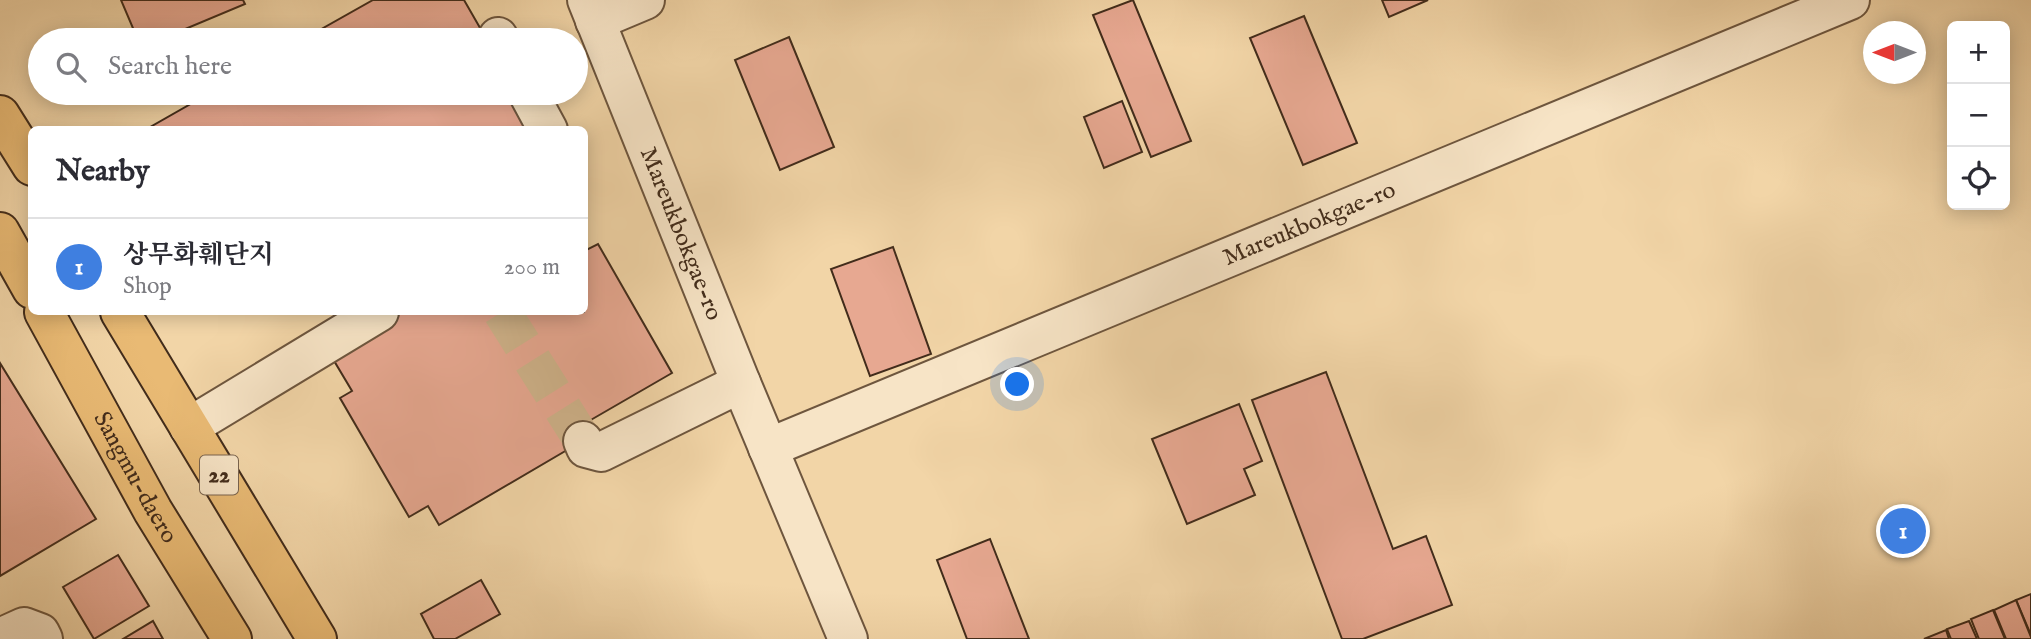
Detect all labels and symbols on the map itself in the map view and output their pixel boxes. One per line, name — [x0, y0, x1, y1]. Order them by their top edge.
north arrow — [1863, 21, 1926, 84]
street label: Mareukbokgae-ro — [632, 143, 730, 325]
street label: Mareukbokgae-ro — [1219, 174, 1400, 273]
your location — [1000, 367, 1034, 401]
street label: Sangmu-daero — [86, 406, 185, 549]
road number: 22 — [200, 456, 238, 495]
pin: 1 — [1880, 505, 1926, 557]

